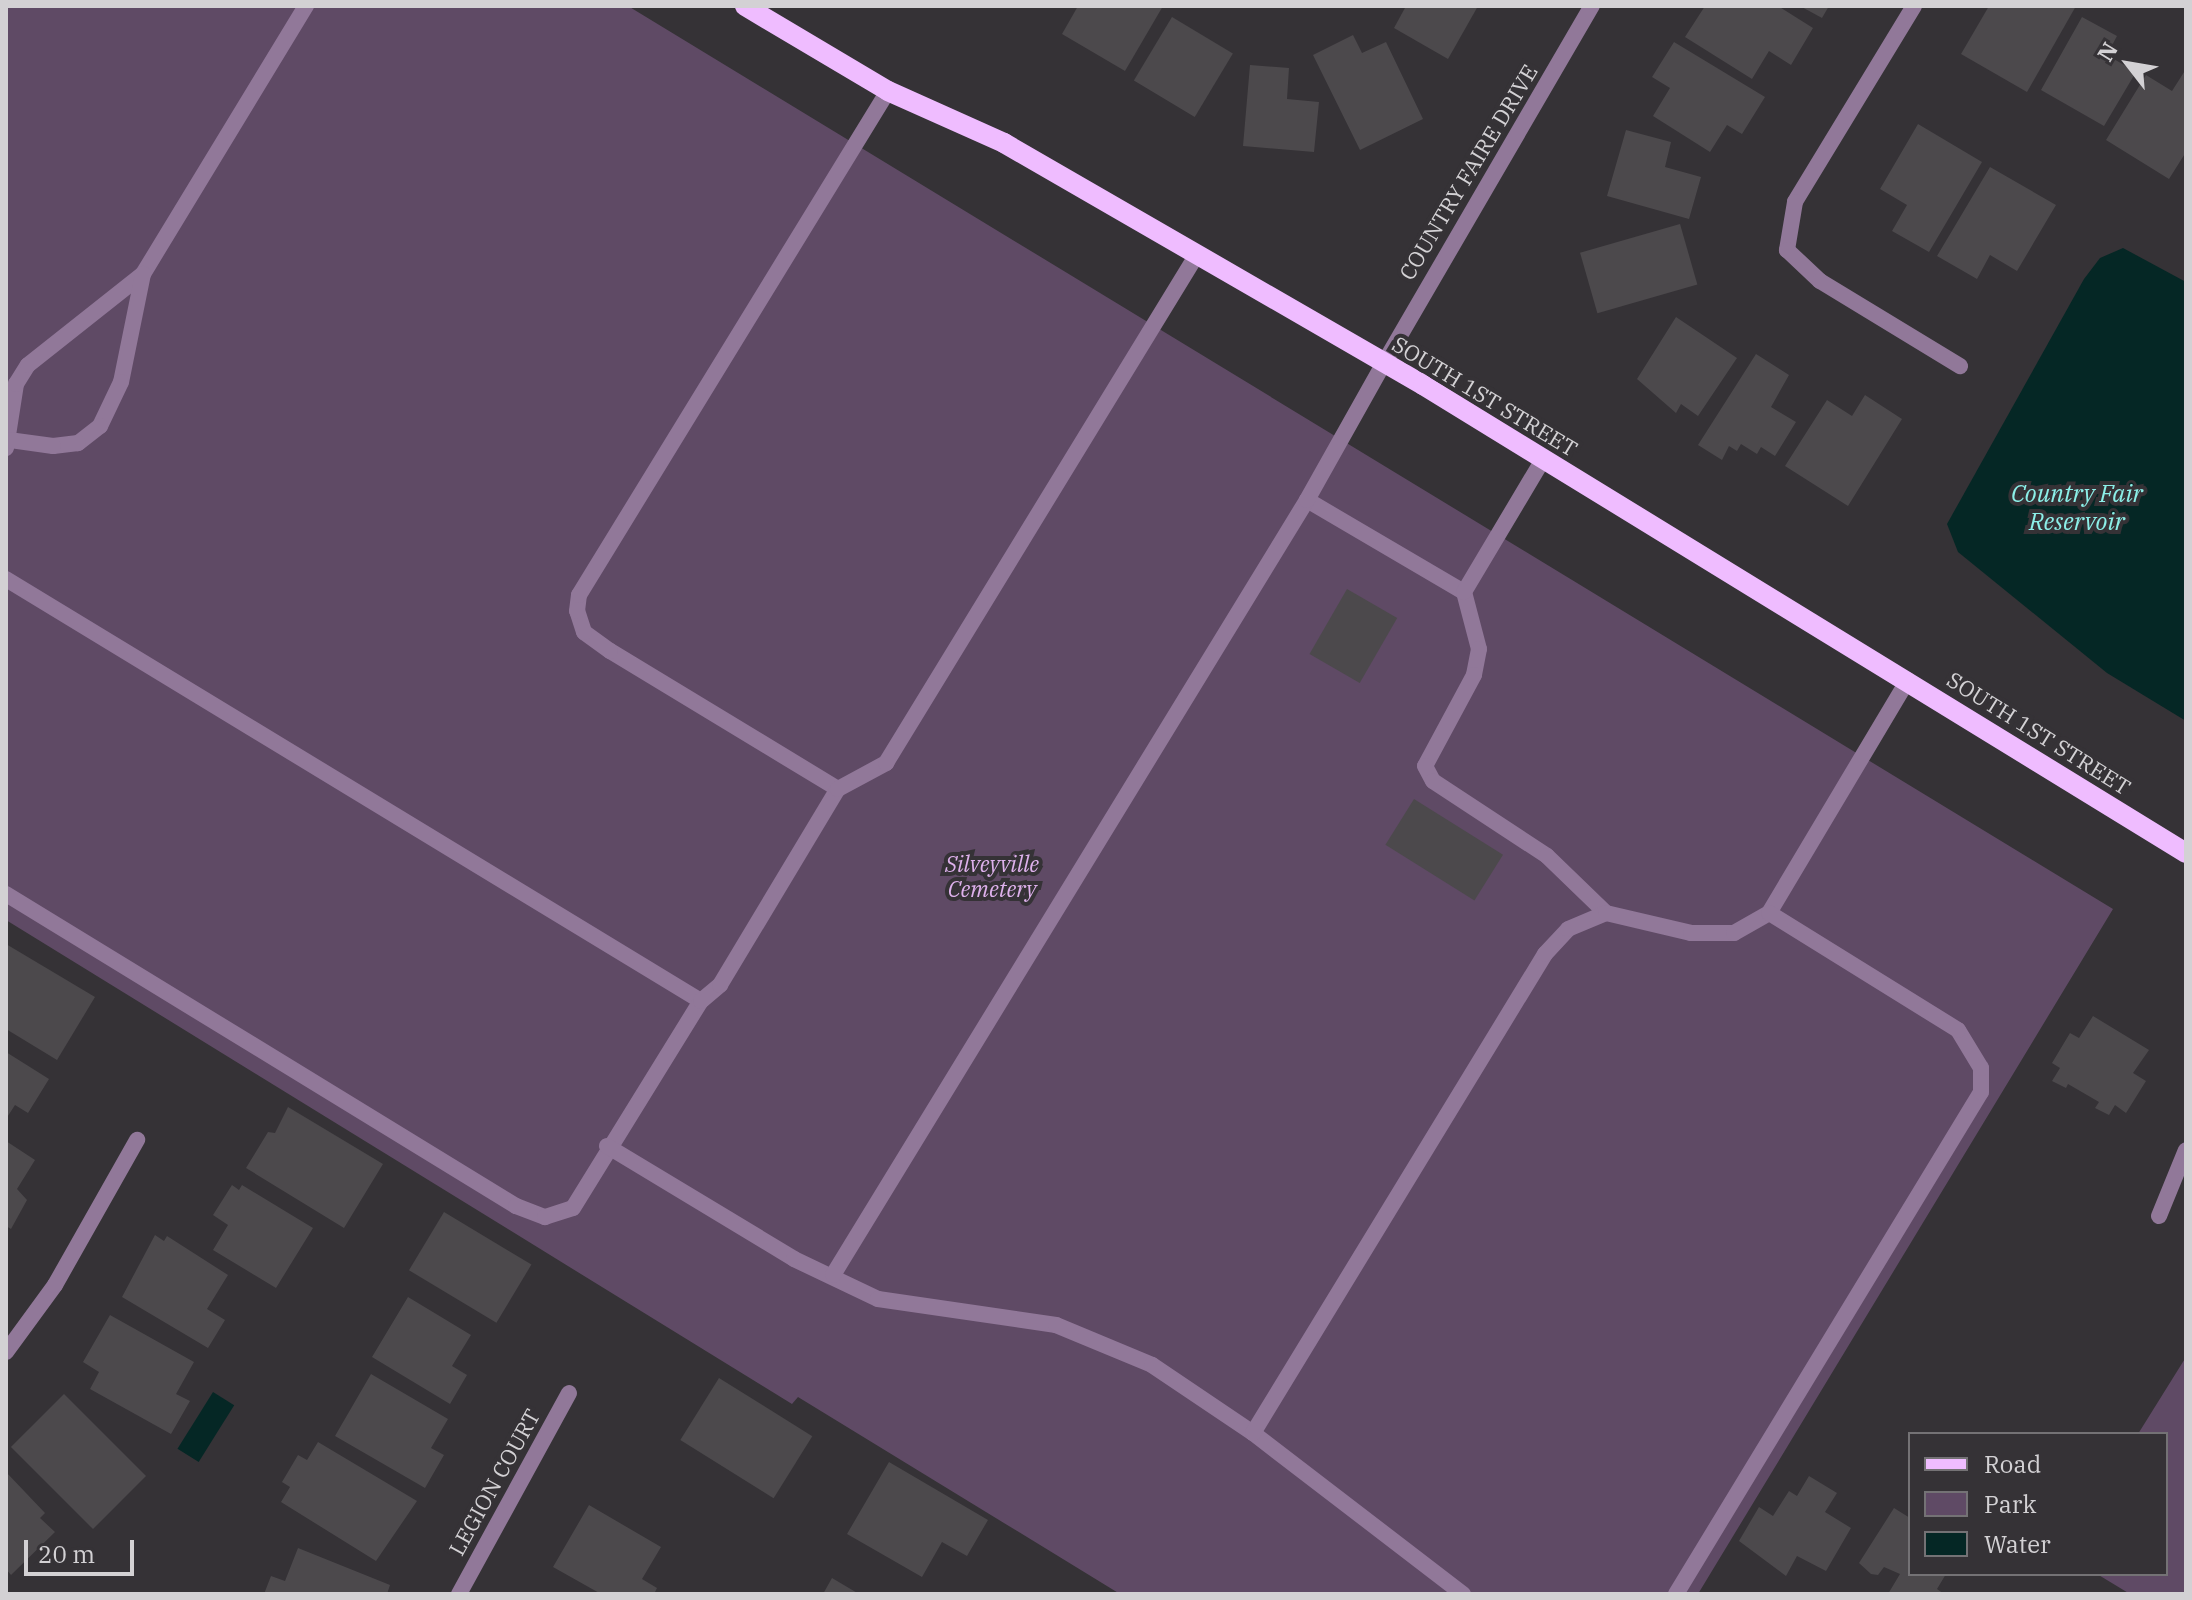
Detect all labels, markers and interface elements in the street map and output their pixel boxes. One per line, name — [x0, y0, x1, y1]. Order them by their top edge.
north arrow — [2088, 24, 2168, 104]
text: N — [2090, 36, 2124, 66]
street label: COUNTRY FAIRE DRIVE — [1393, 60, 1543, 284]
street label: SOUTH 1ST STREET — [1388, 330, 1582, 462]
water label: Country Fair Reservoir — [2011, 480, 2143, 536]
street label: SOUTH 1ST STREET — [1942, 666, 2136, 800]
park label: Silveyville Cemetery — [945, 850, 1039, 902]
street label: LEGION COURT — [443, 1404, 545, 1560]
legend — [1908, 1432, 2168, 1576]
text: Road — [1984, 1448, 2041, 1480]
text: Park — [1984, 1488, 2036, 1520]
scale bar — [28, 1524, 138, 1574]
text: Water — [1984, 1528, 2051, 1560]
text: 20 m — [38, 1538, 95, 1570]

